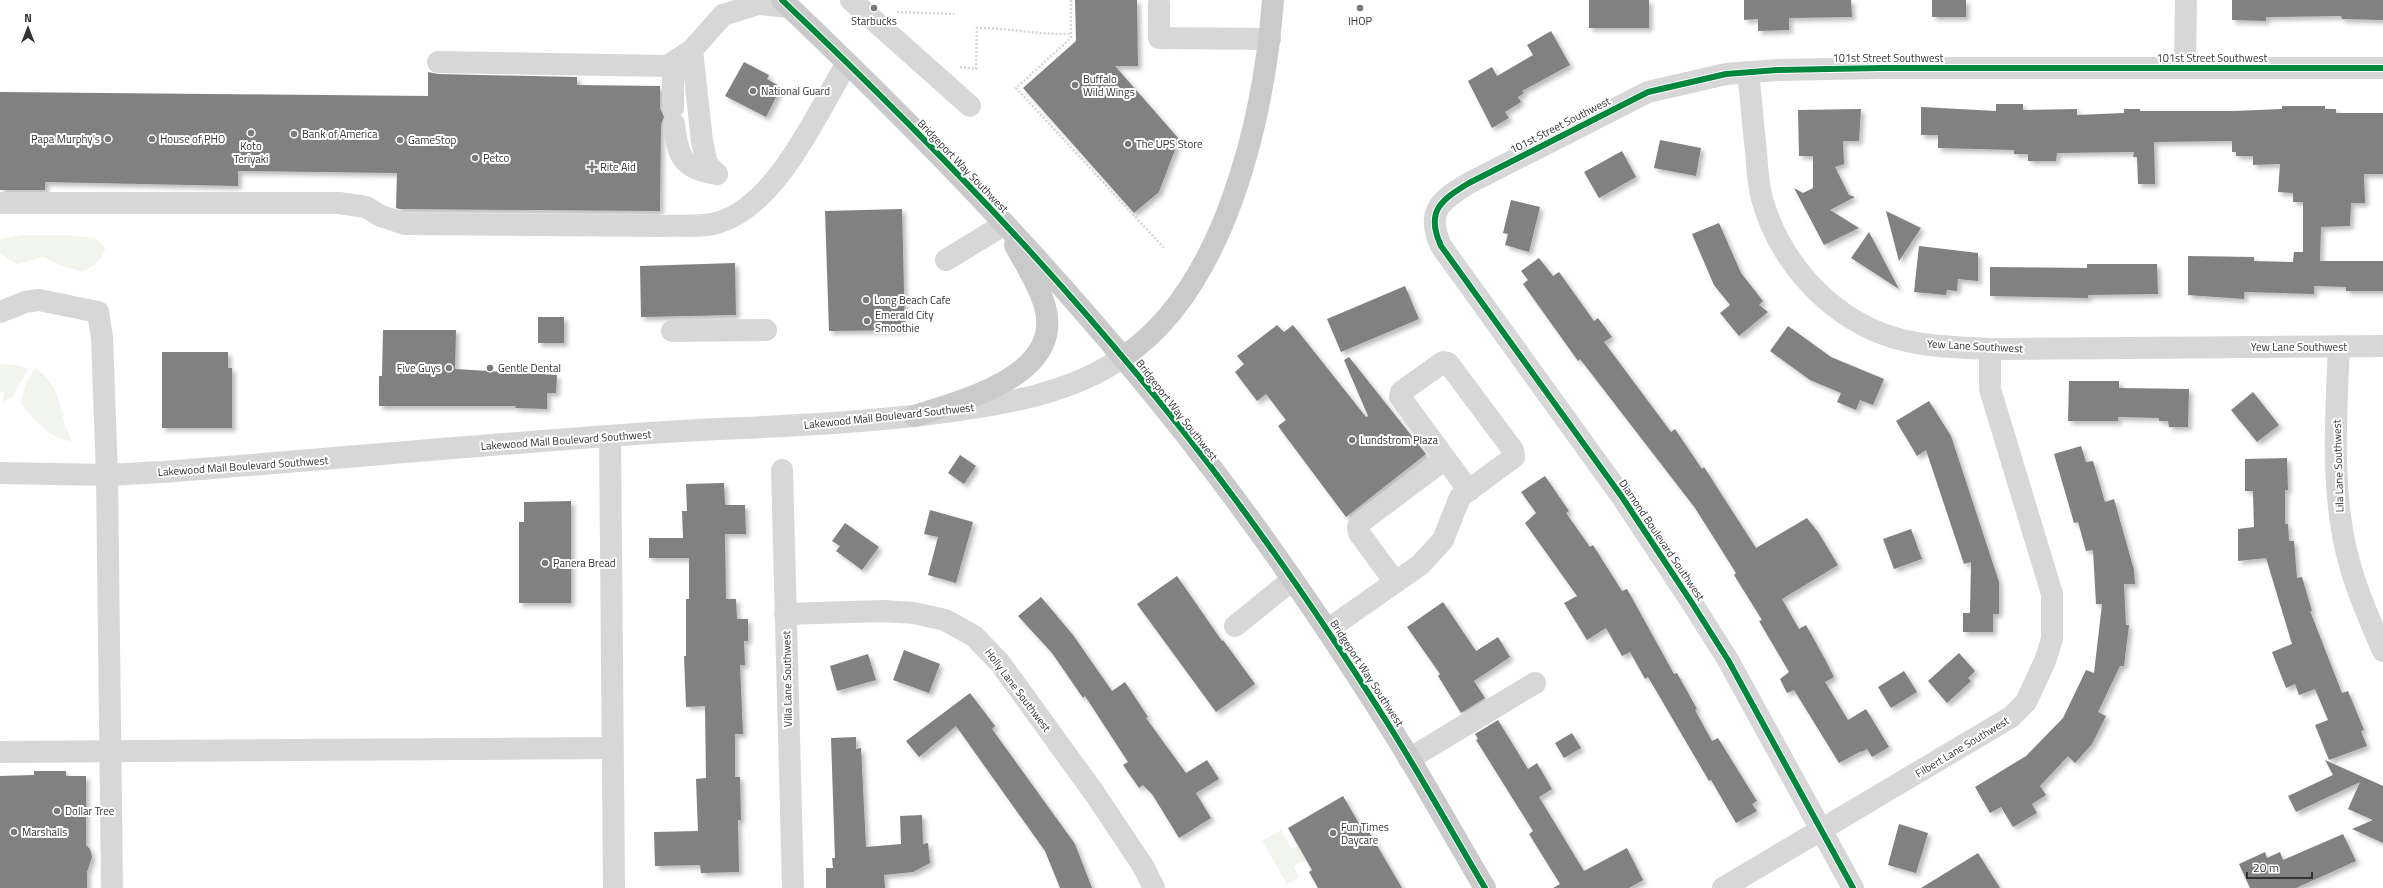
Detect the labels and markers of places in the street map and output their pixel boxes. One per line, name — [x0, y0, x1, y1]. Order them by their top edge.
marker: Starbucks — [869, 3, 879, 13]
marker: IHOP — [1355, 3, 1365, 13]
place label: Starbucks — [851, 13, 897, 29]
place label: IHOP — [1348, 13, 1372, 29]
place label: Buffalo Wild Wings — [1083, 71, 1135, 100]
marker: Buffalo Wild Wings — [1070, 80, 1080, 90]
place label: National Guard — [761, 83, 830, 99]
marker: National Guard — [748, 86, 758, 96]
place label: Bank of America — [302, 126, 378, 142]
marker: Koto Teriyaki — [246, 128, 256, 138]
marker: Bank of America — [289, 129, 299, 139]
place label: Papa Murphy's — [31, 131, 100, 147]
place label: House of PHO — [160, 131, 225, 147]
place label: GameStop — [408, 132, 457, 148]
marker: Papa Murphy's — [103, 134, 113, 144]
marker: House of PHO — [147, 134, 157, 144]
marker: GameStop — [395, 135, 405, 145]
place label: The UPS Store — [1136, 136, 1203, 152]
place label: Koto Teriyaki — [234, 138, 268, 167]
marker: The UPS Store — [1123, 139, 1133, 149]
place label: Petco — [483, 150, 510, 166]
marker: Petco — [470, 153, 480, 163]
place label: Rite Aid — [600, 159, 636, 175]
marker: Rite Aid — [587, 162, 597, 172]
place label: Long Beach Cafe — [874, 292, 951, 308]
marker: Long Beach Cafe — [861, 295, 871, 305]
place label: Emerald City Smoothie — [875, 307, 934, 336]
marker: Emerald City Smoothie — [862, 316, 872, 326]
place label: Five Guys — [397, 360, 441, 376]
place label: Gentle Dental — [498, 360, 561, 376]
marker: Five Guys — [444, 363, 454, 373]
marker: Gentle Dental — [485, 363, 495, 373]
place label: Lundstrom Plaza — [1360, 432, 1438, 448]
marker: Lundstrom Plaza — [1347, 435, 1357, 445]
place label: Panera Bread — [553, 555, 616, 571]
marker: Panera Bread — [540, 558, 550, 568]
place label: Dollar Tree — [65, 803, 115, 819]
marker: Dollar Tree — [52, 806, 62, 816]
place label: Fun Times Daycare — [1341, 819, 1389, 848]
place label: Marshalls — [22, 824, 67, 840]
marker: Marshalls — [9, 827, 19, 837]
marker: Fun Times Daycare — [1328, 828, 1338, 838]

